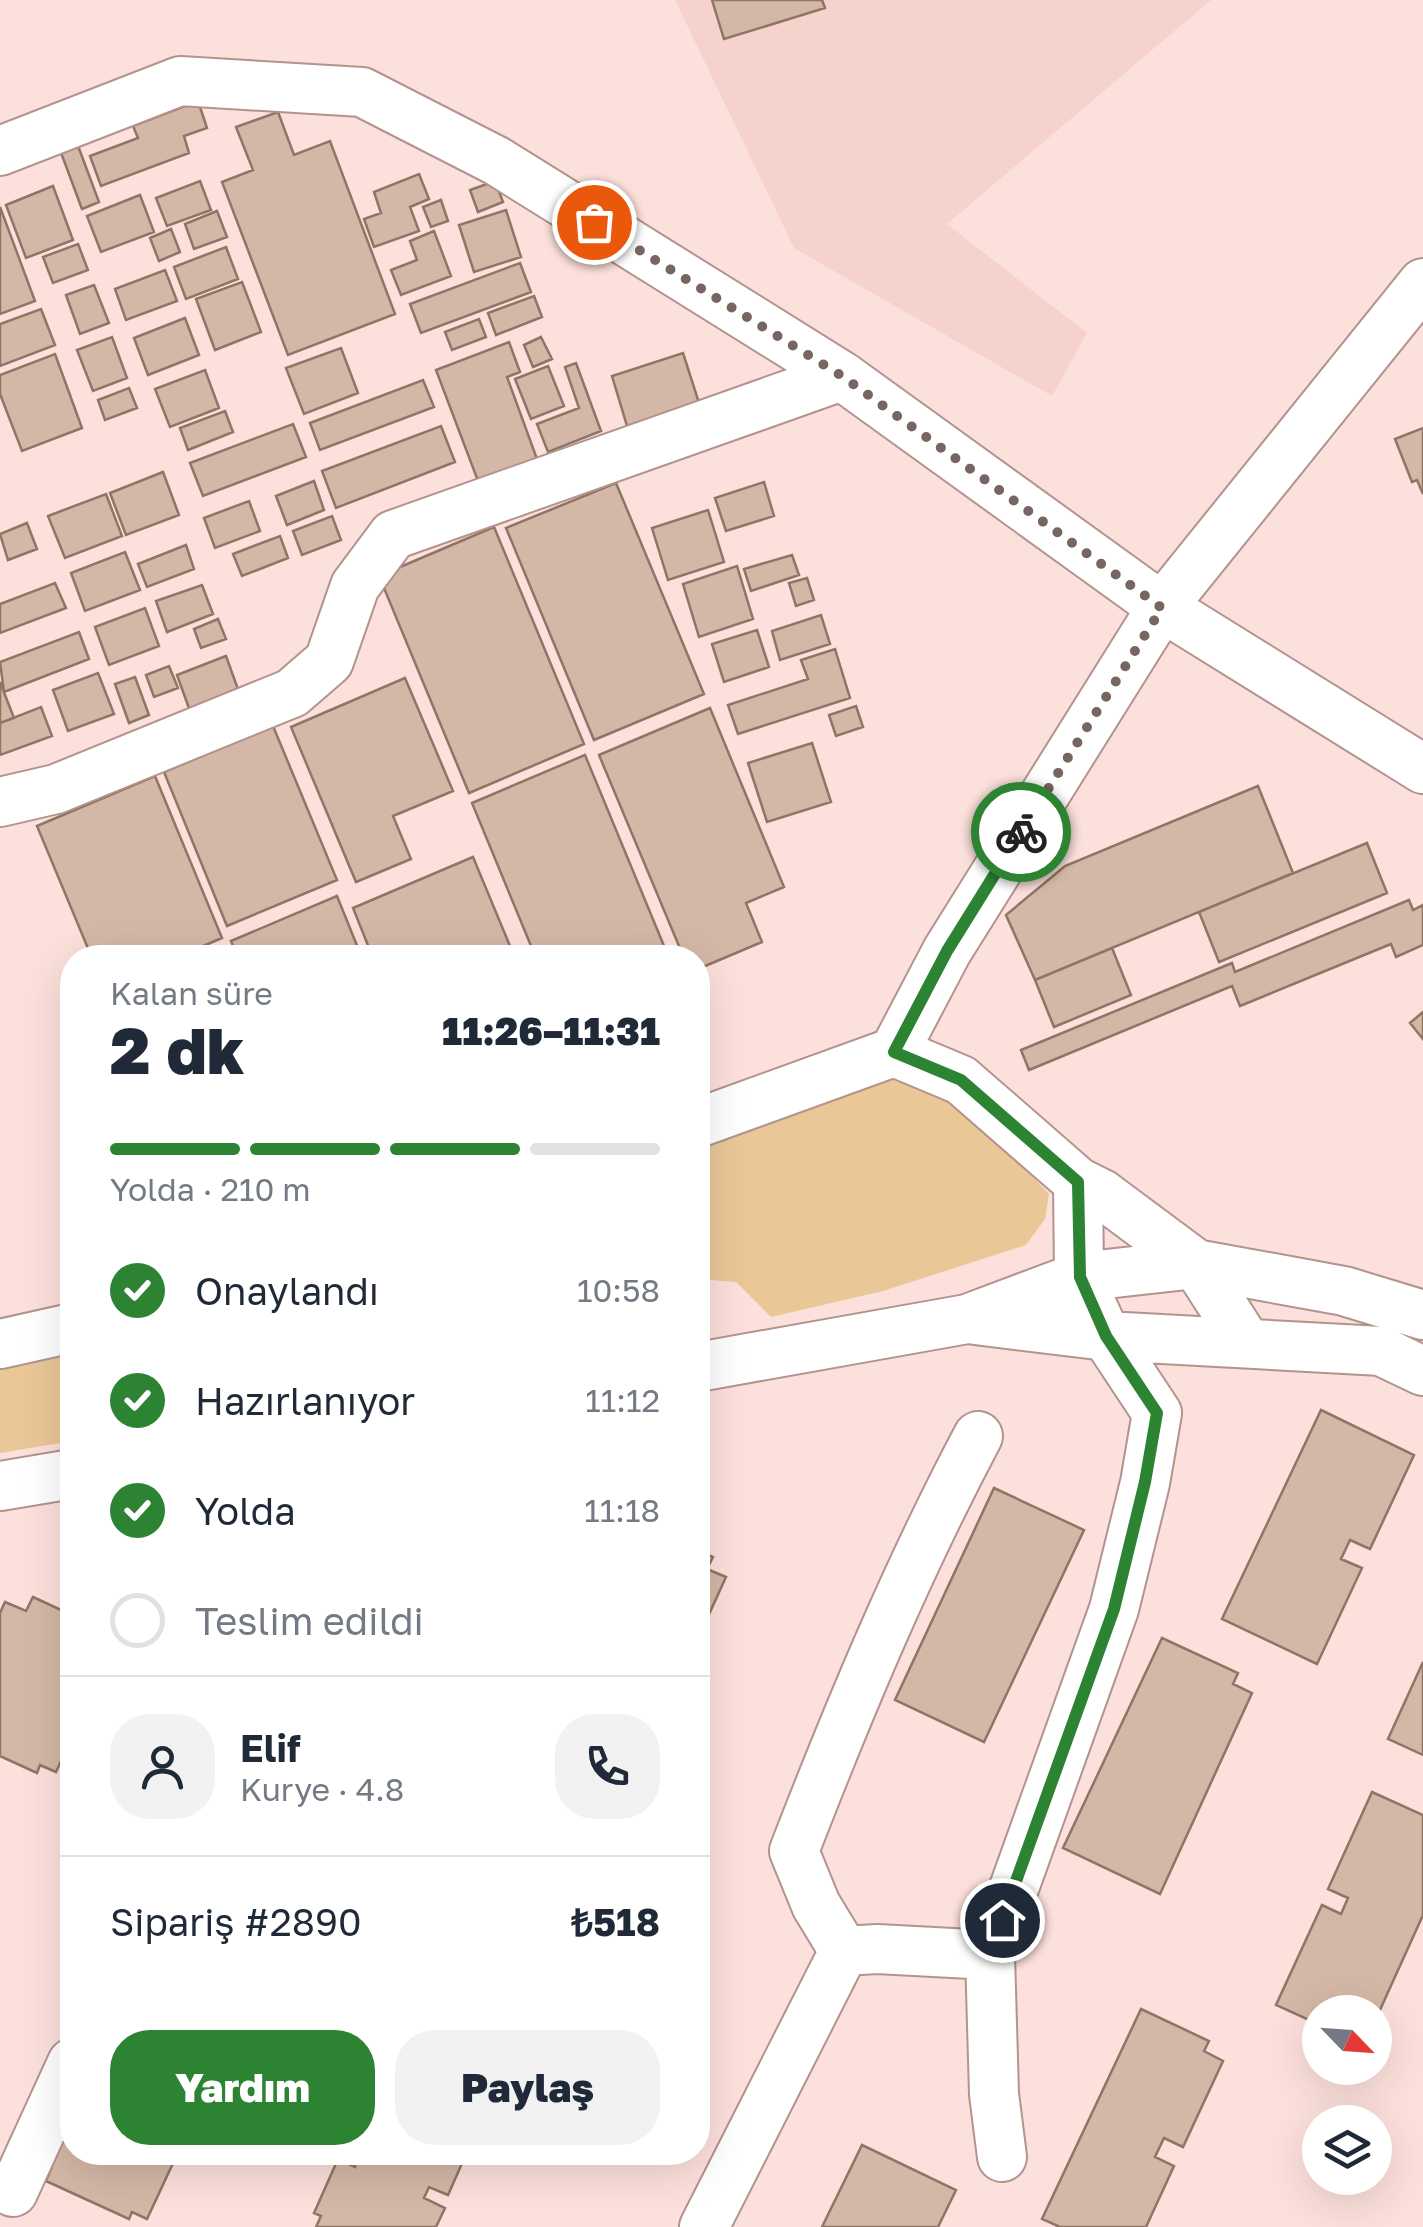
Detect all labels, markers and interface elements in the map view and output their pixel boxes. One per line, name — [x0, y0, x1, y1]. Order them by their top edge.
pin — [552, 180, 637, 265]
icon: bag — [567, 195, 622, 250]
courier — [971, 782, 1071, 882]
icon: bike — [994, 805, 1049, 860]
text: Kalan süre — [110, 974, 273, 1012]
text: 11:26–11:31 — [442, 1008, 660, 1053]
text: 2 dk — [110, 1010, 244, 1088]
text: Yolda · 210 m — [110, 1170, 311, 1208]
icon: check — [110, 1263, 165, 1318]
text: Onaylandı — [195, 1268, 379, 1313]
text: 10:58 — [577, 1271, 660, 1309]
icon: check — [110, 1373, 165, 1428]
text: Hazırlanıyor — [195, 1378, 415, 1423]
text: 11:12 — [585, 1381, 660, 1419]
icon: check — [110, 1483, 165, 1538]
text: Yolda — [195, 1488, 296, 1533]
text: 11:18 — [584, 1491, 660, 1529]
text: Teslim edildi — [195, 1598, 424, 1643]
button: person — [110, 1714, 215, 1819]
button: phone — [555, 1714, 660, 1819]
text: Elif — [240, 1725, 301, 1770]
text: Kurye · 4.8 — [240, 1770, 404, 1808]
pin — [960, 1878, 1045, 1963]
icon: home — [975, 1893, 1030, 1948]
text: Sipariş #2890 — [110, 1899, 362, 1944]
text: ₺518 — [571, 1899, 660, 1944]
north arrow — [1302, 1995, 1392, 2085]
map controls — [1302, 1995, 1392, 2195]
button: Yardım — [110, 2030, 375, 2145]
button: Paylaş — [395, 2030, 660, 2145]
button: layers — [1302, 2105, 1392, 2195]

